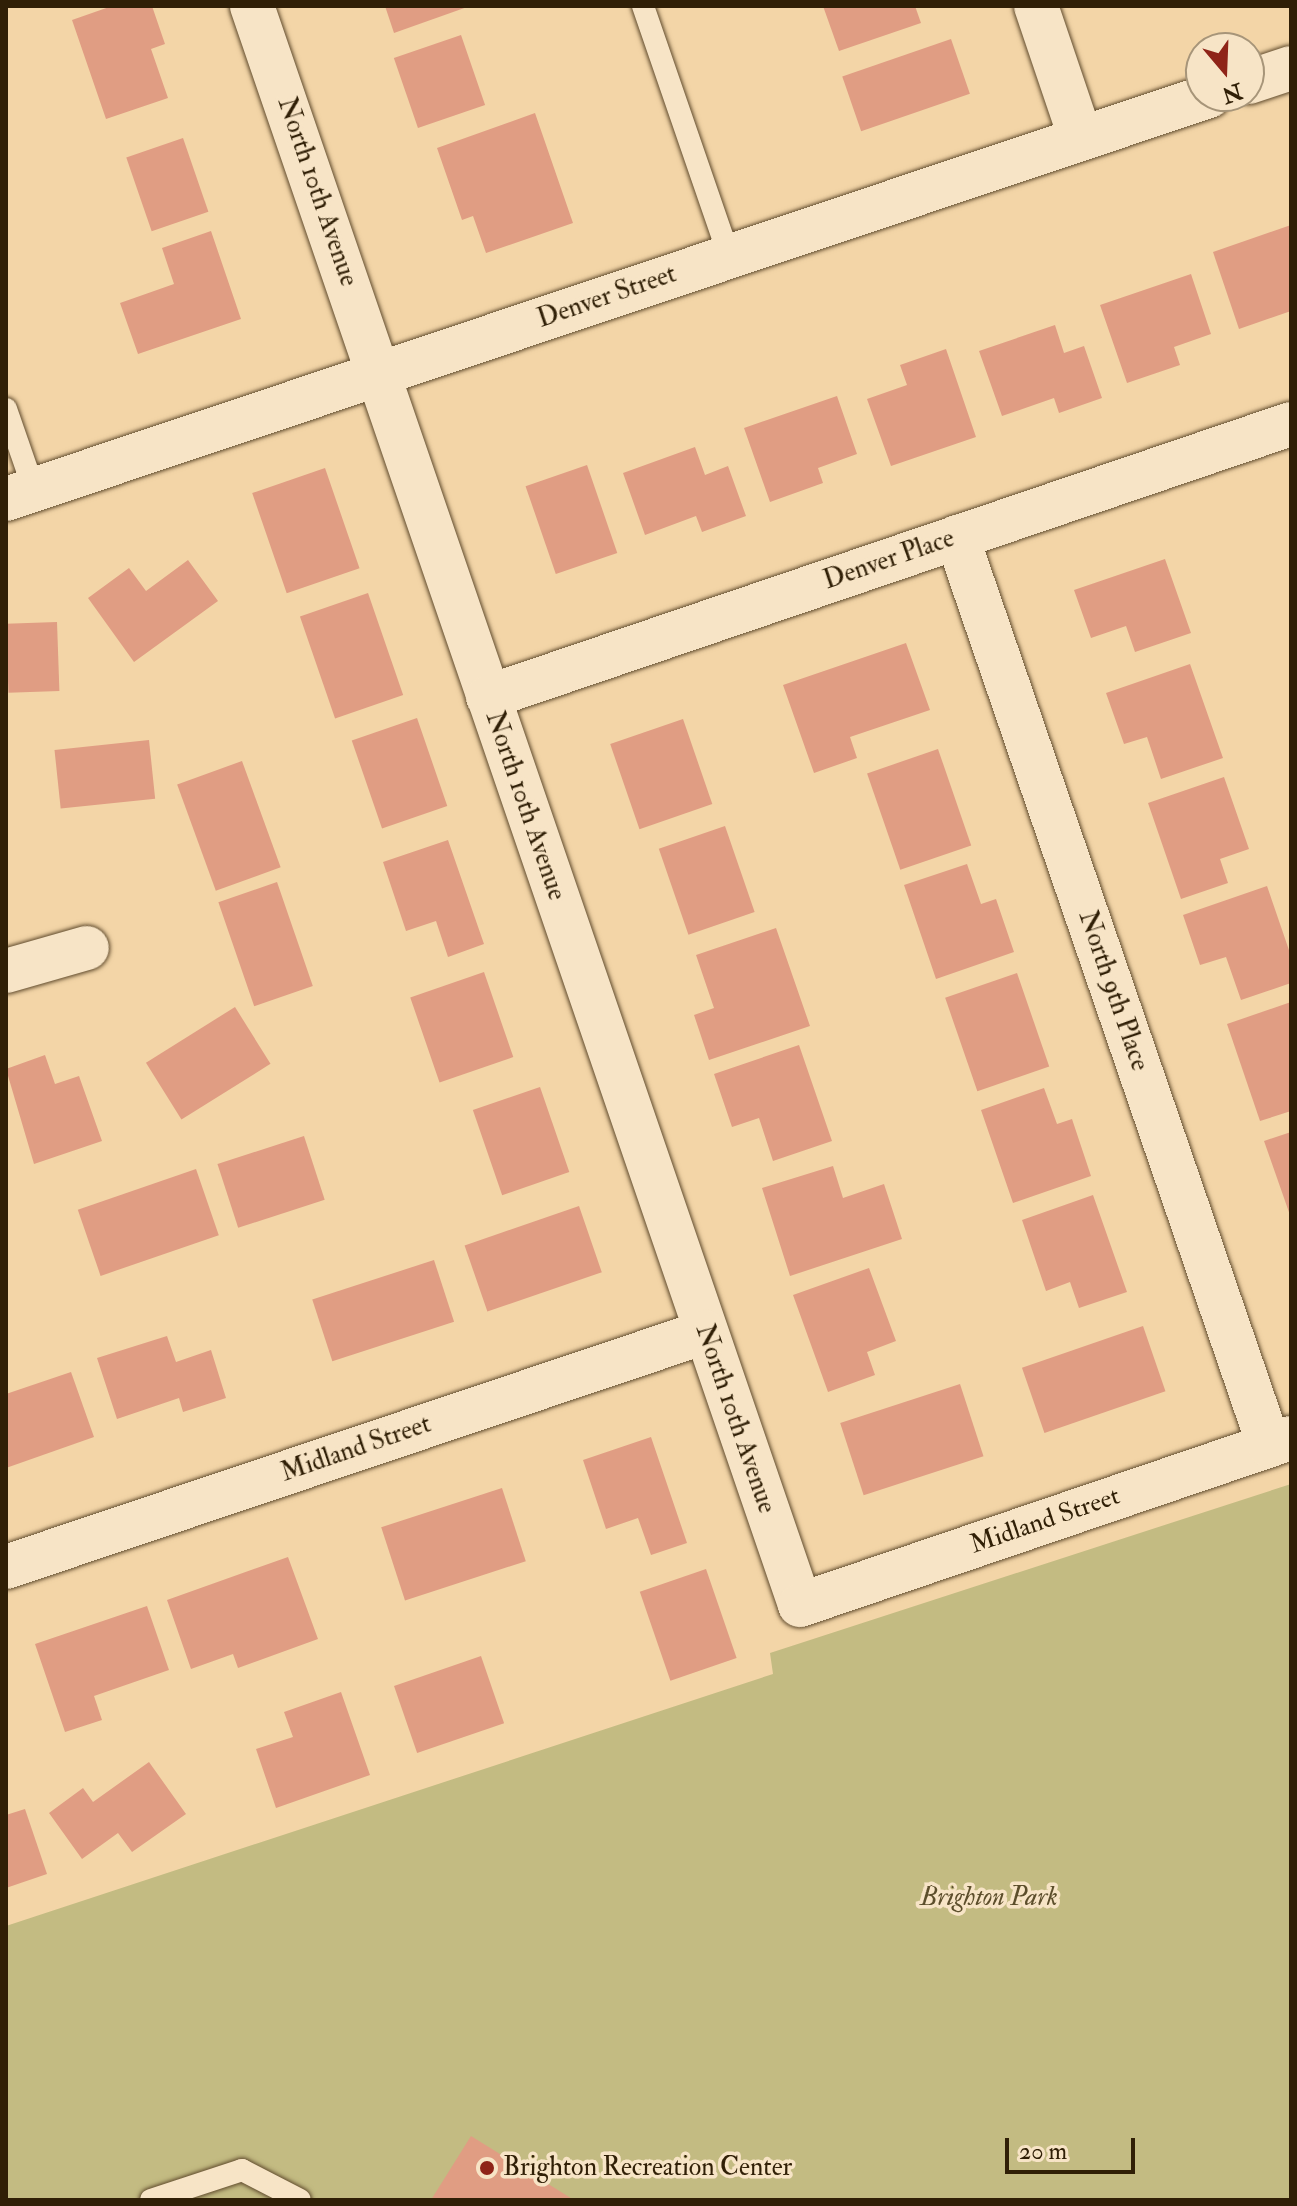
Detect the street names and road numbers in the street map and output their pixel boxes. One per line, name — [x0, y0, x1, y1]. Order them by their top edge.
street label: North 10th Avenue — [270, 93, 364, 291]
street label: Denver Street — [533, 259, 681, 335]
street label: Denver Place — [820, 523, 958, 597]
street label: North 10th Avenue — [478, 707, 572, 905]
street label: North 9th Place — [1071, 907, 1155, 1075]
street label: North 10th Avenue — [688, 1320, 782, 1518]
street label: Midland Street — [277, 1409, 435, 1489]
street label: Midland Street — [966, 1481, 1124, 1561]

